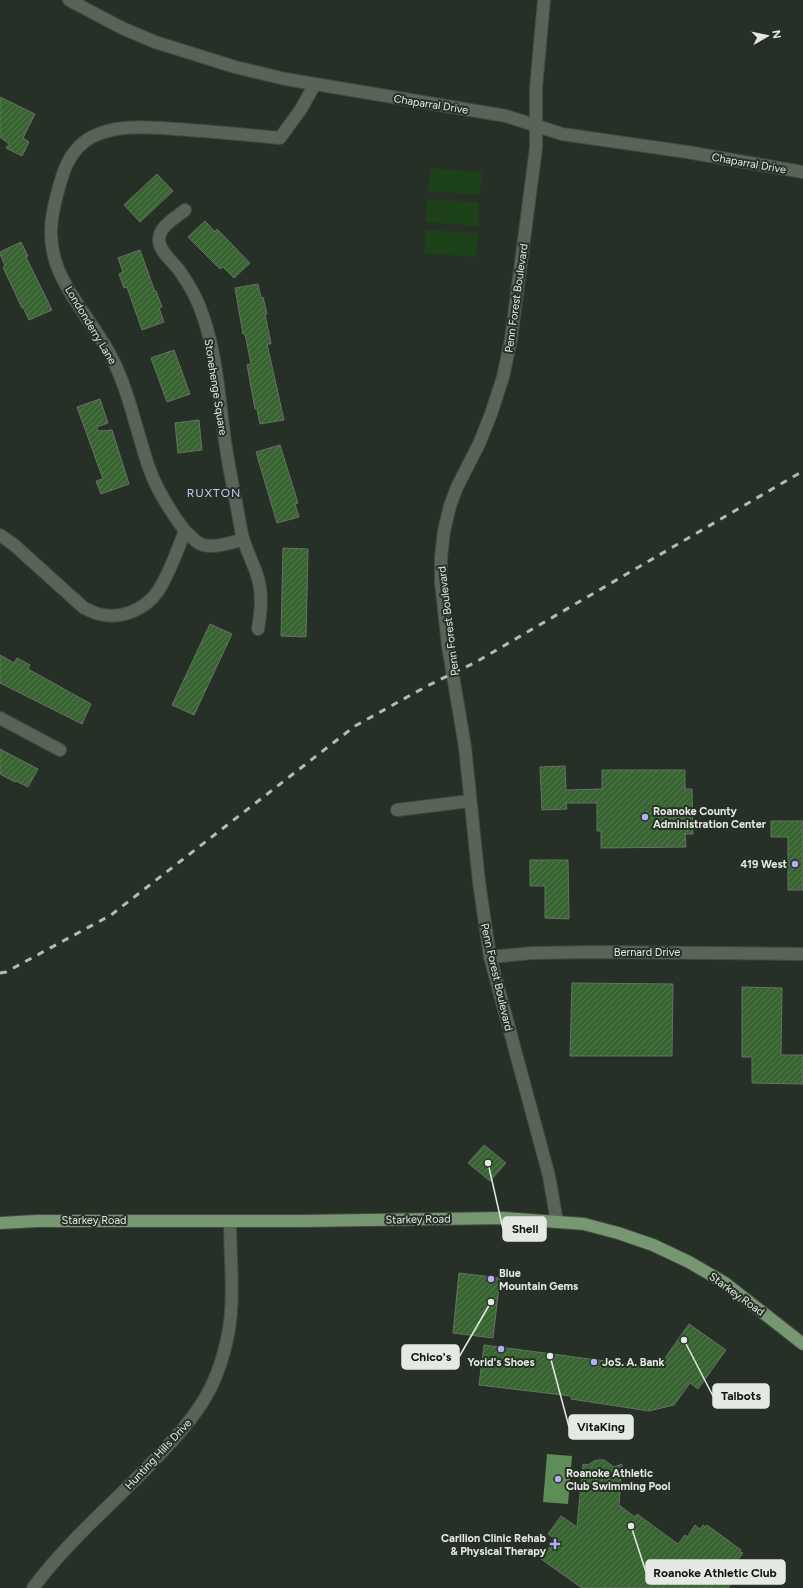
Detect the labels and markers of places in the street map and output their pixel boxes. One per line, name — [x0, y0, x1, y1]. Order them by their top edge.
place label: Roanoke County Administration Center — [653, 805, 767, 831]
marker: Roanoke County Administration Center — [640, 812, 650, 822]
place label: 419 West — [740, 858, 788, 871]
marker: 419 West — [790, 859, 800, 869]
callout: Shell — [503, 1217, 546, 1241]
place label: Blue Mountain Gems — [499, 1267, 578, 1293]
marker: Blue Mountain Gems — [486, 1274, 496, 1284]
marker: Yorid's Shoes — [496, 1344, 506, 1354]
callout: Chico's — [402, 1345, 459, 1369]
place label: Yorid's Shoes — [467, 1356, 535, 1369]
place label: JoS. A. Bank — [602, 1356, 665, 1369]
marker: JoS. A. Bank — [589, 1357, 599, 1367]
callout: Talbots — [713, 1384, 769, 1408]
callout: VitaKing — [569, 1415, 633, 1439]
place label: Roanoke Athletic Club Swimming Pool — [566, 1467, 671, 1493]
marker: Roanoke Athletic Club Swimming Pool — [553, 1474, 563, 1484]
place label: Carilion Clinic Rehab & Physical Therapy — [441, 1532, 547, 1558]
marker: Carilion Clinic Rehab & Physical Therapy — [549, 1538, 561, 1550]
callout: Roanoke Athletic Club — [646, 1560, 785, 1584]

